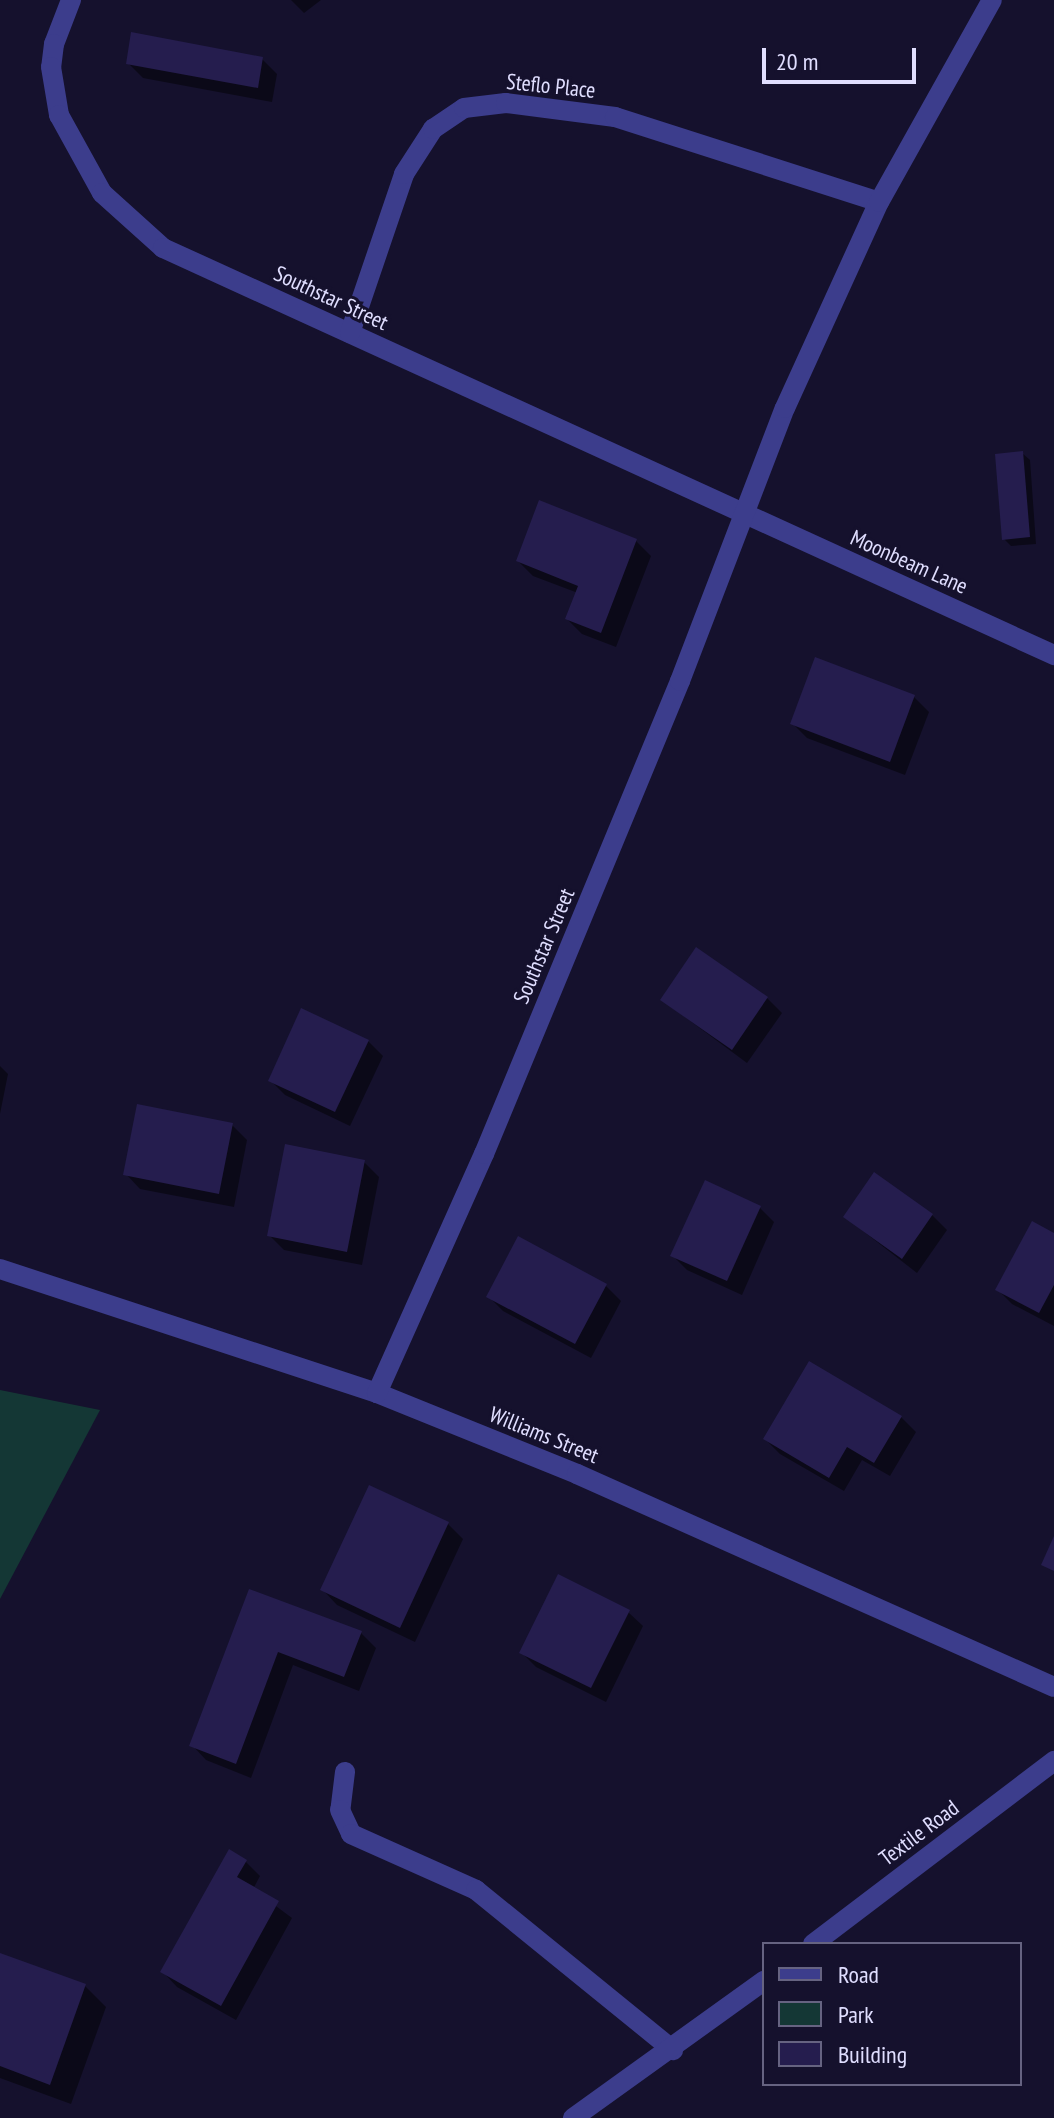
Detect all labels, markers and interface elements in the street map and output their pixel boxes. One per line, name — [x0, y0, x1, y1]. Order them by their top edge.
scale bar — [766, 32, 920, 82]
text: 20 m — [776, 46, 818, 77]
street label: Steflo Place — [505, 68, 597, 104]
street label: Southstar Street — [270, 260, 392, 336]
street label: Moonbeam Lane — [846, 524, 972, 600]
street label: Southstar Street — [508, 884, 580, 1008]
street label: Williams Street — [486, 1401, 602, 1469]
street label: Textile Road — [874, 1795, 964, 1871]
legend — [762, 1942, 1022, 2086]
text: Road — [838, 1959, 879, 1990]
text: Park — [838, 1999, 874, 2030]
text: Building — [838, 2039, 907, 2070]

